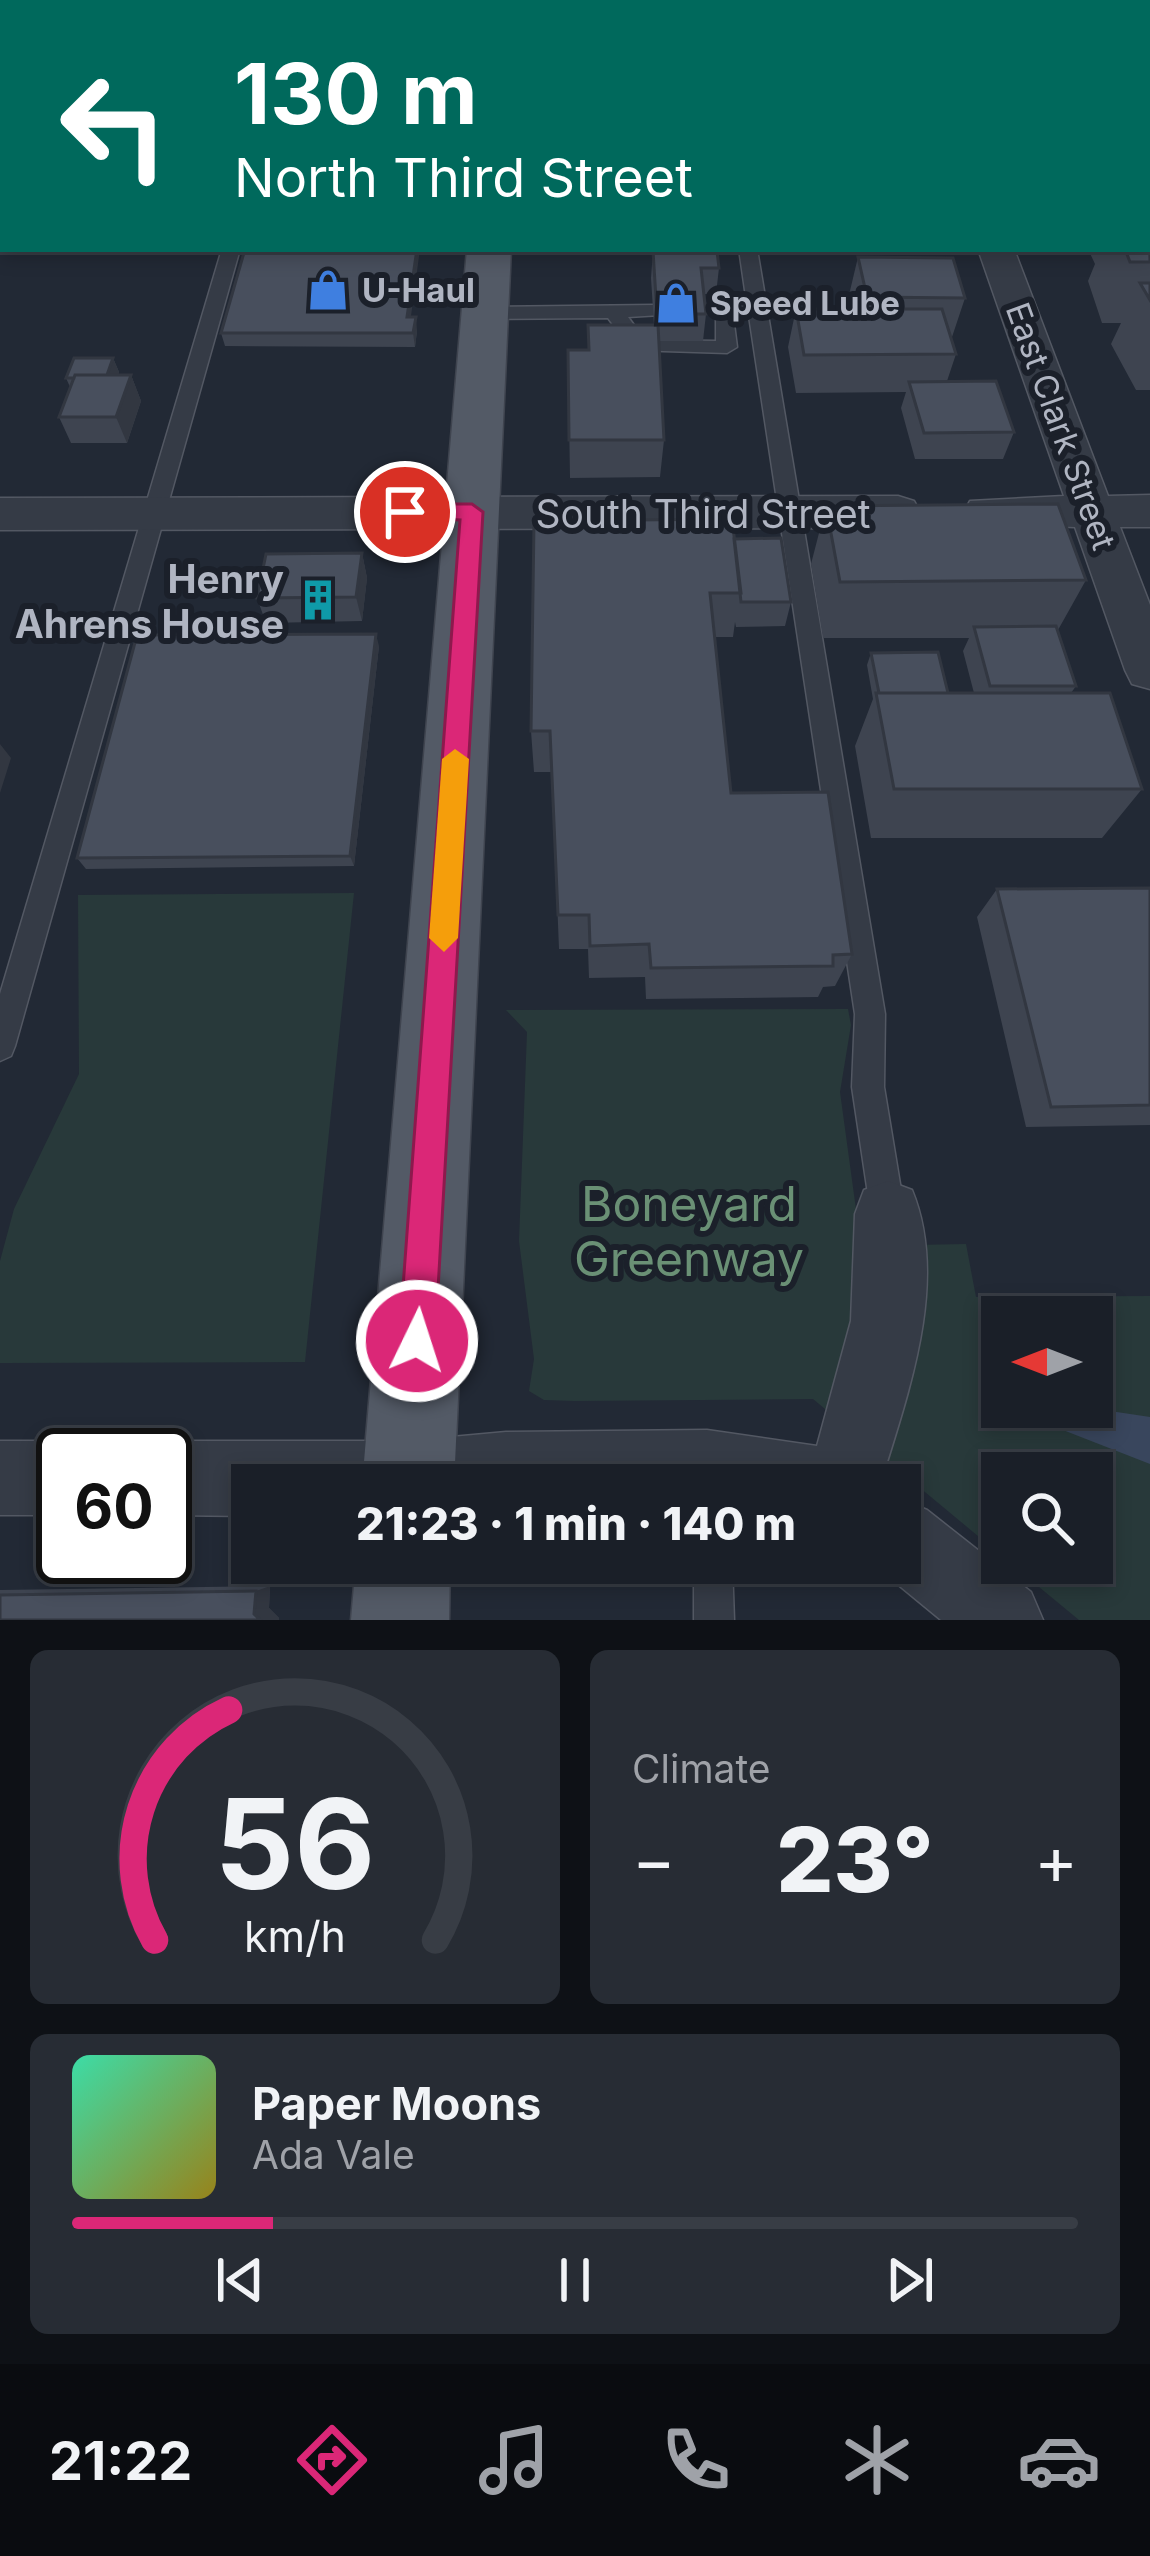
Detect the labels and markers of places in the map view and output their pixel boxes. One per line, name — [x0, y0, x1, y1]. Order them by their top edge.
shop icon: U-Haul — [305, 267, 351, 313]
place label: U-Haul — [362, 270, 475, 310]
shop icon: Speed Lube — [653, 280, 699, 326]
place label: Speed Lube — [710, 283, 900, 323]
pin — [354, 461, 456, 563]
place label: Henry Ahrens House — [15, 555, 284, 647]
building icon: Henry Ahrens House — [295, 577, 341, 623]

